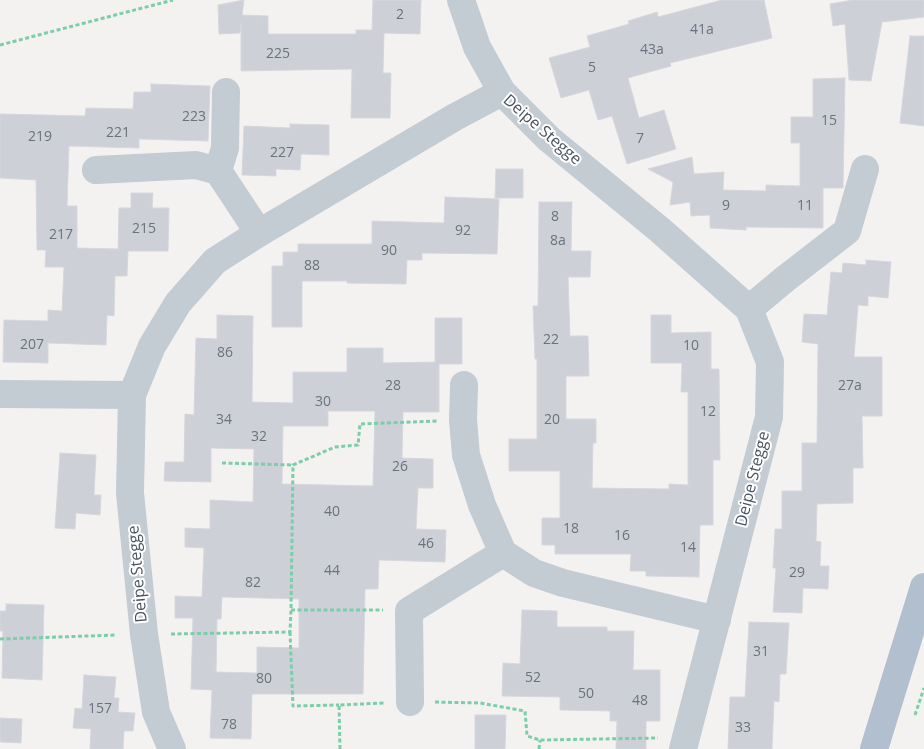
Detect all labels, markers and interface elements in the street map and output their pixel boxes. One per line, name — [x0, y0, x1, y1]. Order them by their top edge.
house number: 2 — [396, 7, 404, 23]
house number: 41a — [690, 22, 714, 38]
house number: 43a — [640, 42, 664, 58]
house number: 225 — [266, 46, 290, 62]
house number: 5 — [588, 60, 596, 76]
street label: Deipe Stegge — [499, 91, 585, 169]
house number: 223 — [182, 109, 206, 125]
house number: 15 — [821, 113, 837, 129]
house number: 221 — [106, 125, 130, 141]
house number: 219 — [28, 129, 52, 145]
house number: 7 — [636, 131, 644, 147]
house number: 227 — [270, 145, 294, 161]
house number: 9 — [722, 198, 730, 214]
house number: 11 — [797, 198, 813, 214]
house number: 8 — [551, 209, 559, 225]
house number: 215 — [132, 221, 156, 237]
house number: 92 — [455, 223, 471, 239]
house number: 217 — [49, 227, 73, 243]
house number: 8a — [550, 233, 566, 249]
house number: 90 — [381, 243, 397, 259]
house number: 88 — [304, 258, 320, 274]
house number: 22 — [543, 332, 559, 348]
house number: 207 — [20, 337, 44, 353]
house number: 10 — [683, 338, 699, 354]
house number: 86 — [217, 345, 233, 361]
house number: 28 — [385, 378, 401, 394]
house number: 27a — [838, 378, 862, 394]
house number: 30 — [315, 394, 331, 410]
house number: 12 — [700, 404, 716, 420]
house number: 34 — [216, 412, 232, 428]
house number: 20 — [544, 412, 560, 428]
house number: 32 — [251, 429, 267, 445]
street label: Deipe Stegge — [732, 429, 774, 529]
house number: 26 — [392, 459, 408, 475]
house number: 40 — [324, 504, 340, 520]
house number: 18 — [563, 521, 579, 537]
street label: Deipe Stegge — [124, 525, 152, 623]
house number: 16 — [614, 528, 630, 544]
house number: 46 — [418, 536, 434, 552]
house number: 14 — [680, 540, 696, 556]
house number: 44 — [324, 563, 340, 579]
house number: 29 — [789, 565, 805, 581]
house number: 82 — [245, 575, 261, 591]
house number: 31 — [753, 644, 769, 660]
house number: 52 — [525, 670, 541, 686]
house number: 80 — [256, 671, 272, 687]
house number: 50 — [578, 686, 594, 702]
house number: 48 — [632, 693, 648, 709]
house number: 157 — [88, 701, 112, 717]
house number: 78 — [221, 717, 237, 733]
house number: 33 — [735, 720, 751, 736]

